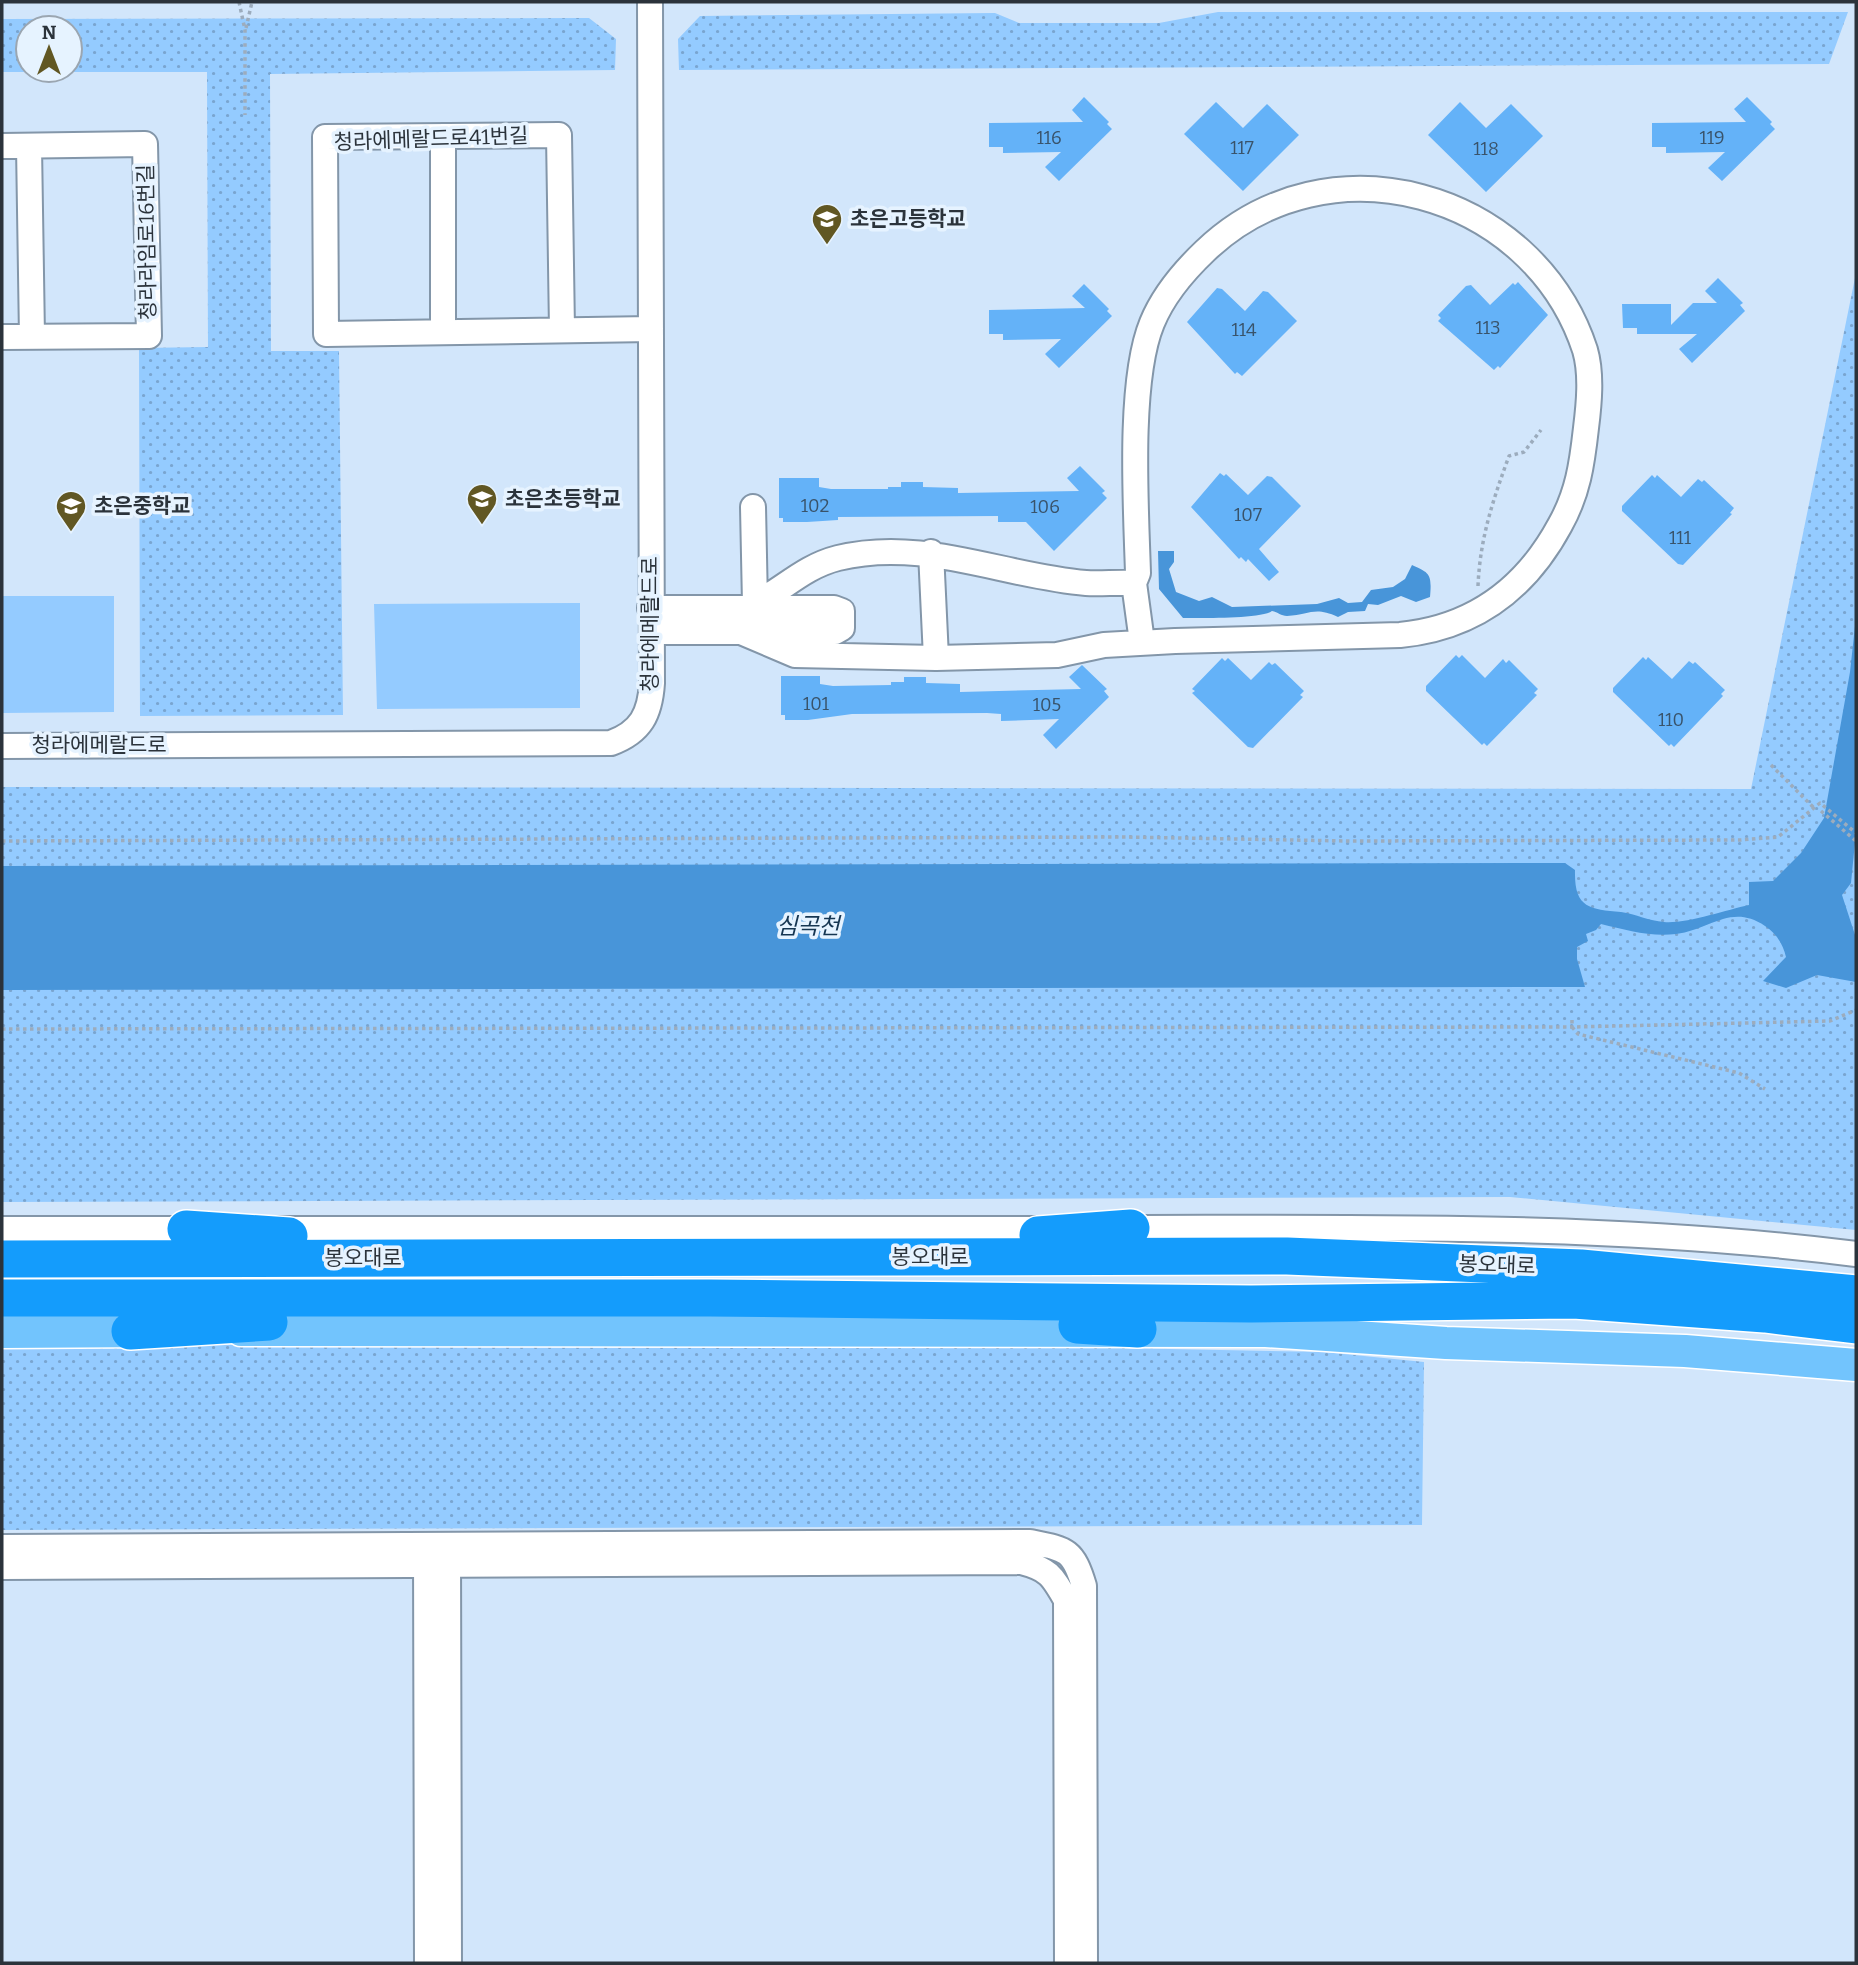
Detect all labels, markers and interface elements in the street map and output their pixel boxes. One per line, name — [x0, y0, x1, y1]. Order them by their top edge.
north arrow — [14, 14, 84, 84]
text: N — [42, 21, 57, 44]
street label: 청라에메랄드로41번길 — [333, 123, 529, 155]
house number: 116 — [1036, 127, 1062, 149]
house number: 119 — [1699, 127, 1725, 149]
house number: 117 — [1230, 137, 1254, 159]
house number: 118 — [1473, 138, 1499, 160]
street label: 청라라임로16번길 — [133, 164, 161, 320]
school or university icon: 초은고등학교 — [810, 202, 844, 246]
place label: 초은고등학교 — [850, 206, 966, 232]
house number: 113 — [1476, 317, 1500, 339]
house number: 114 — [1231, 319, 1257, 341]
school or university icon: 초은초등학교 — [465, 482, 499, 526]
place label: 초은초등학교 — [505, 486, 621, 512]
school or university icon: 초은중학교 — [54, 489, 88, 533]
place label: 초은중학교 — [94, 493, 191, 519]
house number: 102 — [801, 495, 829, 517]
house number: 106 — [1030, 496, 1060, 518]
house number: 107 — [1234, 504, 1262, 526]
house number: 111 — [1669, 527, 1692, 549]
street label: 청라에메랄드로 — [637, 556, 663, 692]
house number: 101 — [803, 693, 830, 715]
house number: 105 — [1033, 694, 1061, 716]
house number: 110 — [1658, 709, 1684, 731]
street label: 청라에메랄드로 — [31, 732, 167, 758]
water label: 심곡천 — [776, 912, 843, 940]
street label: 봉오대로 — [891, 1244, 969, 1270]
street label: 봉오대로 — [324, 1245, 402, 1271]
street label: 봉오대로 — [1458, 1251, 1536, 1279]

